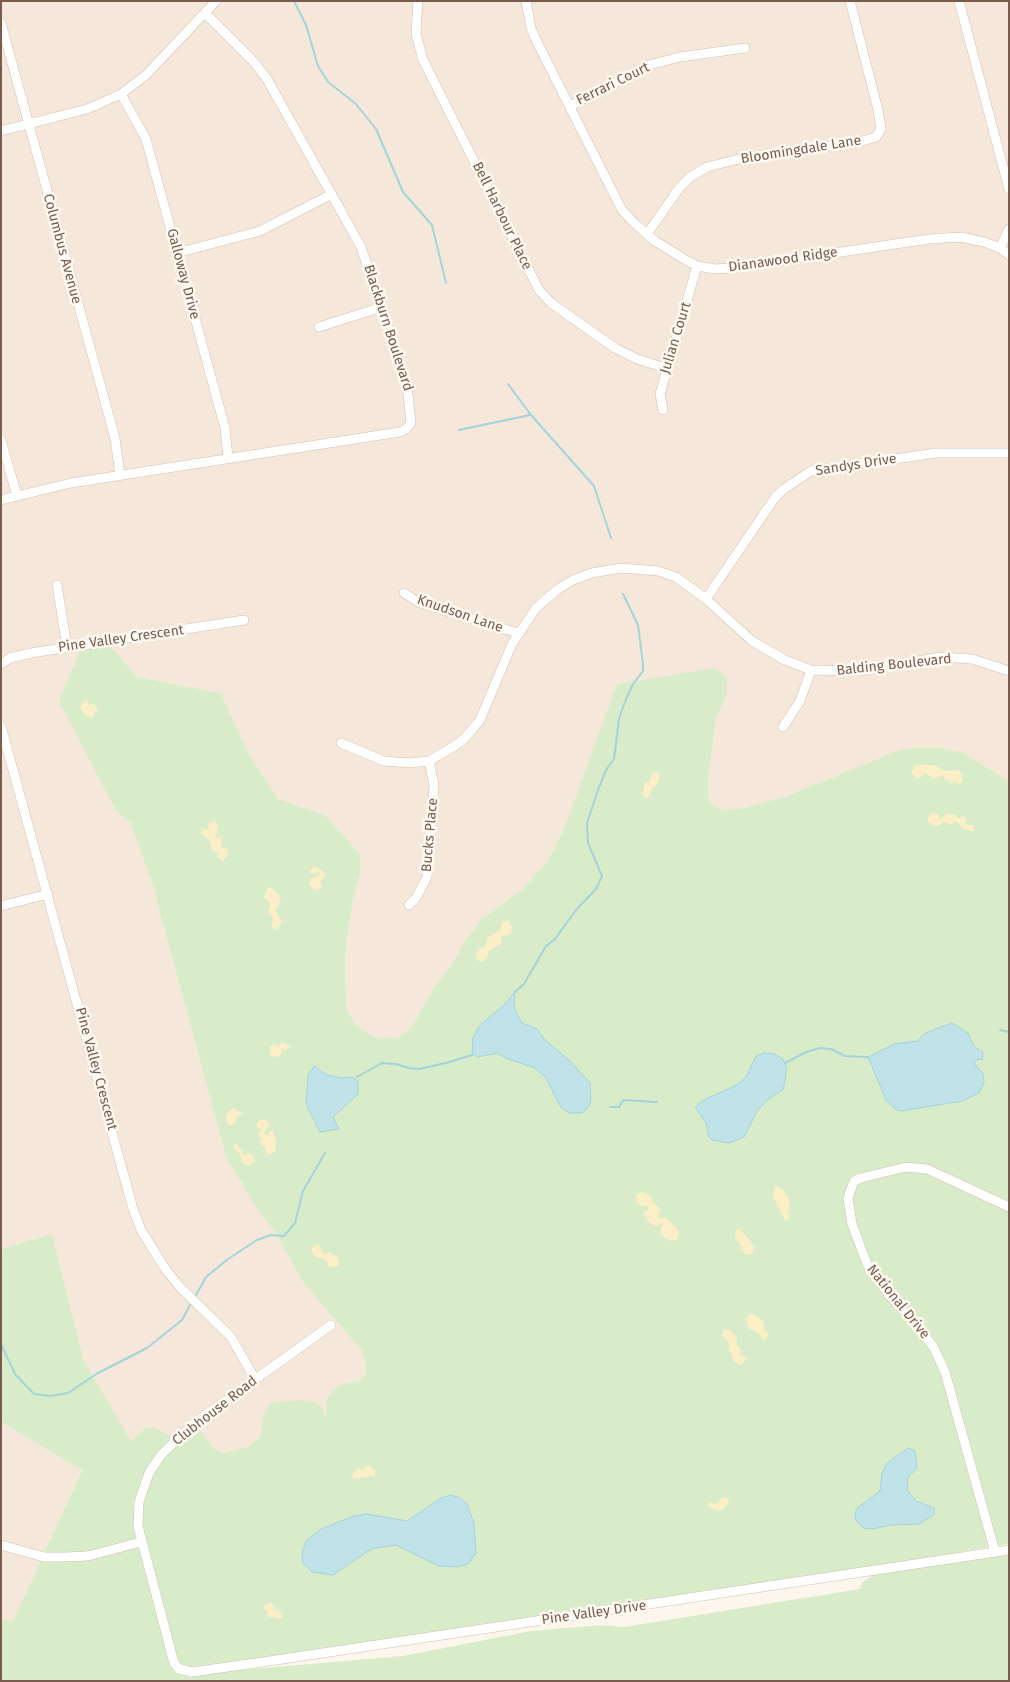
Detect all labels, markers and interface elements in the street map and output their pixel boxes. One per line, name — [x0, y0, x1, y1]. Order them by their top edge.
street label: Ferrari Court — [574, 59, 652, 109]
street label: Bloomingdale Lane — [740, 132, 862, 168]
street label: Bell Harbour Place — [469, 159, 535, 273]
street label: Columbus Avenue — [39, 192, 85, 306]
street label: Galloway Drive — [163, 227, 203, 321]
street label: Dianawood Ridge — [727, 244, 839, 276]
street label: Blackburn Boulevard — [360, 263, 416, 393]
street label: Julian Court — [657, 300, 695, 376]
street label: Sandys Drive — [814, 450, 898, 480]
street label: Knudson Lane — [415, 591, 505, 637]
street label: Pine Valley Crescent — [57, 622, 185, 656]
street label: Balding Boulevard — [836, 651, 952, 679]
street label: Bucks Place — [418, 797, 442, 873]
street label: Pine Valley Crescent — [71, 1006, 121, 1132]
street label: National Drive — [863, 1261, 933, 1343]
street label: Clubhouse Road — [169, 1373, 261, 1449]
street label: Pine Valley Drive — [541, 1597, 647, 1629]

